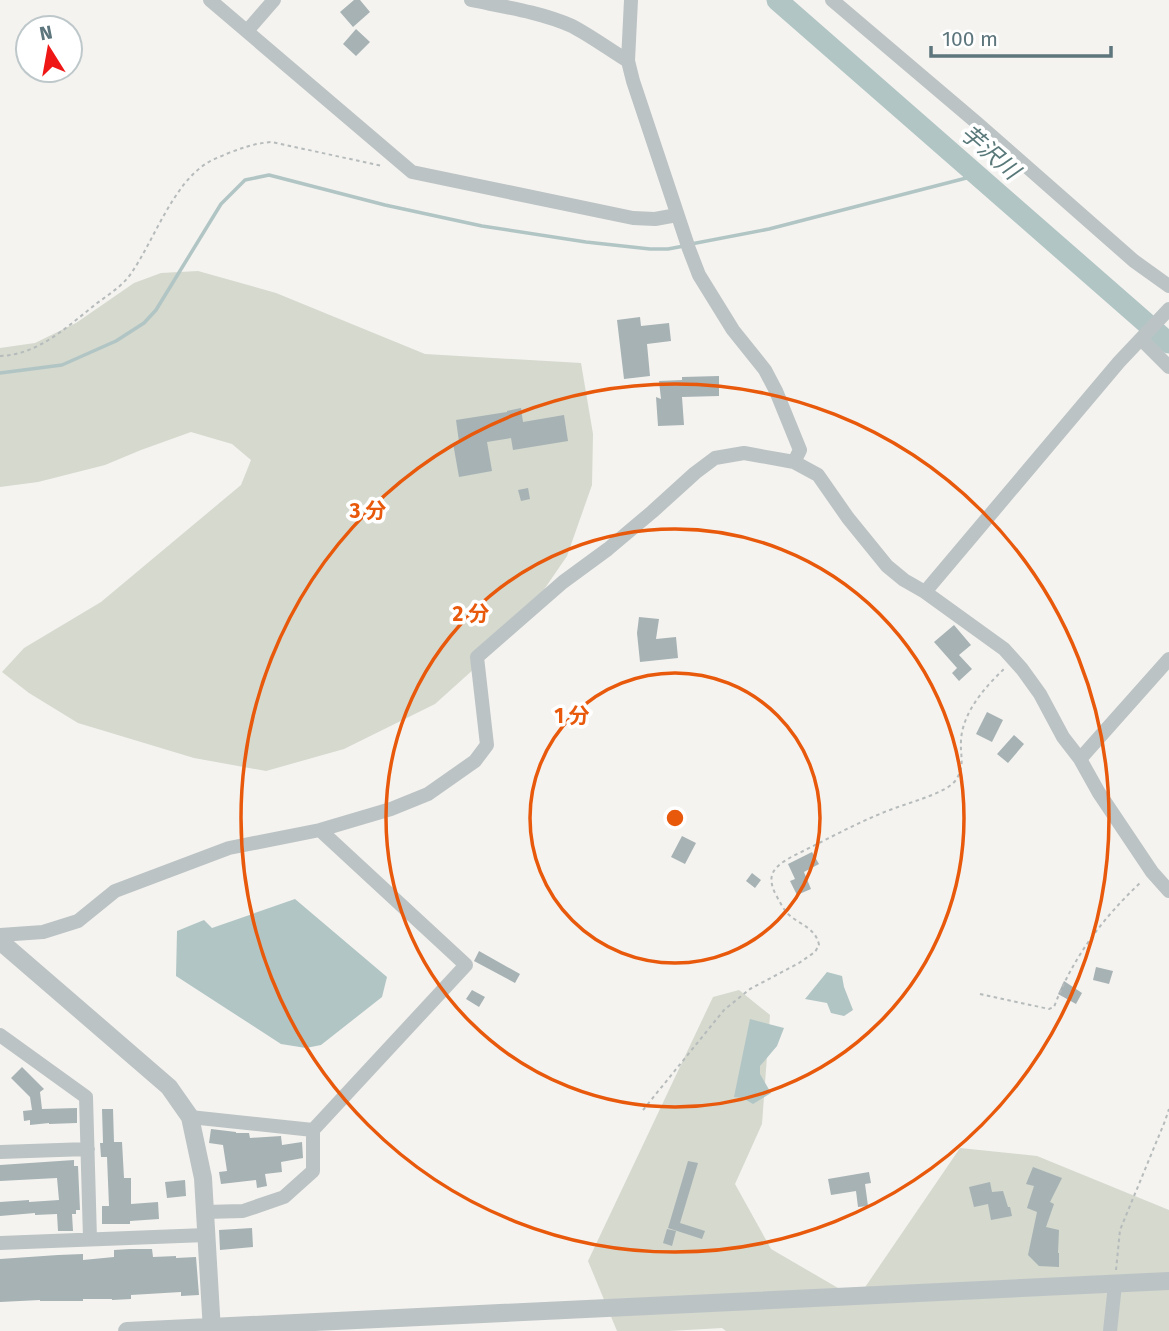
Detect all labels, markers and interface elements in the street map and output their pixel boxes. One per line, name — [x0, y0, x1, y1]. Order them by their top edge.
north arrow — [14, 14, 84, 84]
scale bar — [931, 14, 1111, 58]
text: N — [37, 20, 54, 45]
text: 100 m — [942, 26, 998, 52]
water label: 芋沢川 — [955, 119, 1027, 187]
text: 3 分 — [349, 498, 386, 524]
text: 2 分 — [453, 601, 489, 627]
text: 1 分 — [554, 703, 590, 729]
centre of rings — [663, 806, 687, 830]

